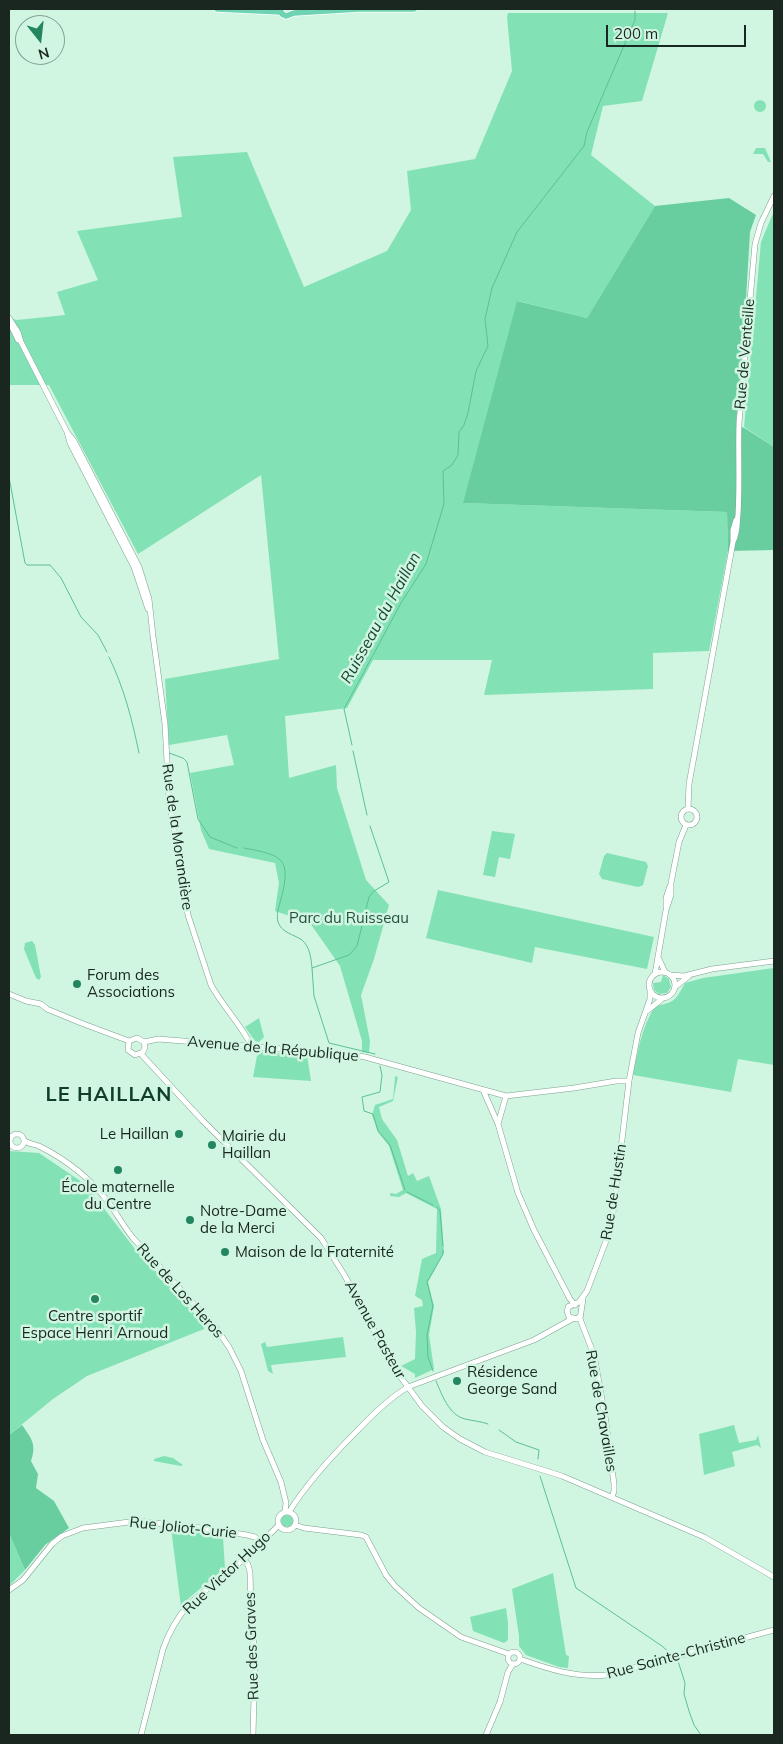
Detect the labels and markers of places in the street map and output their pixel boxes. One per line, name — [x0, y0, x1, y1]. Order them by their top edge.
place label: Forum des Associations — [87, 966, 175, 1001]
marker: Forum des Associations — [71, 978, 83, 990]
place label: Le Haillan — [100, 1125, 169, 1143]
place label: Mairie du Haillan — [222, 1127, 286, 1162]
marker: Le Haillan — [173, 1128, 185, 1140]
marker: Mairie du Haillan — [206, 1139, 218, 1151]
marker: École maternelle du Centre — [112, 1164, 124, 1176]
place label: École maternelle du Centre — [61, 1178, 175, 1213]
place label: Notre-Dame de la Merci — [200, 1202, 287, 1237]
marker: Notre-Dame de la Merci — [184, 1214, 196, 1226]
place label: Maison de la Fraternité — [235, 1243, 394, 1261]
marker: Maison de la Fraternité — [219, 1246, 231, 1258]
marker: Centre sportif Espace Henri Arnoud — [89, 1293, 101, 1305]
place label: Centre sportif Espace Henri Arnoud — [22, 1307, 168, 1342]
place label: Résidence George Sand — [467, 1363, 557, 1398]
marker: Résidence George Sand — [451, 1375, 463, 1387]

